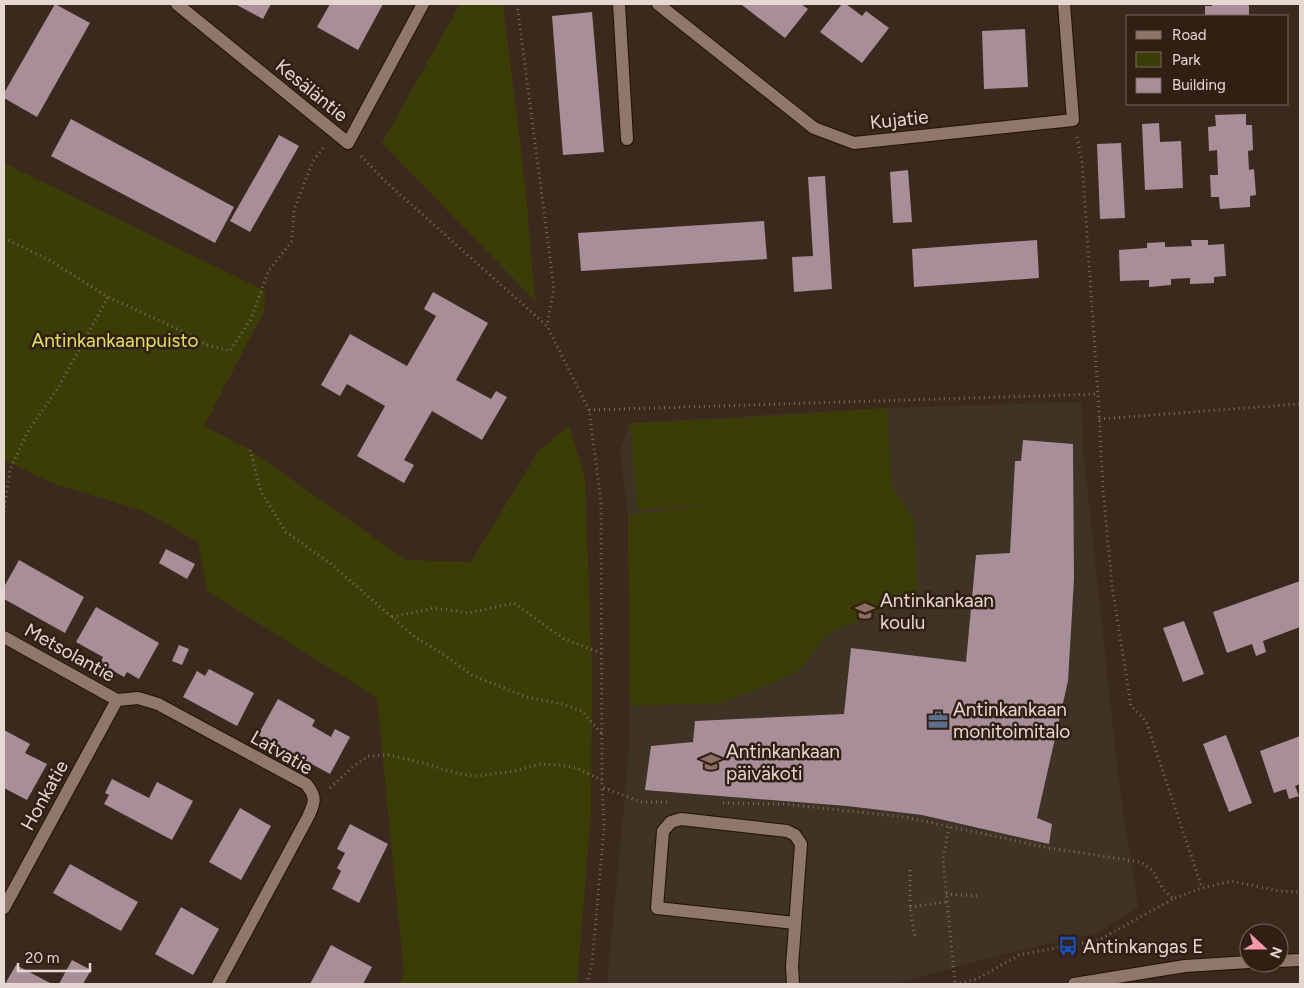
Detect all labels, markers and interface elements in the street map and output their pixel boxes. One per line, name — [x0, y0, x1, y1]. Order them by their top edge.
legend — [1126, 15, 1289, 105]
text: Road — [1172, 26, 1207, 44]
text: Park — [1172, 51, 1201, 69]
street label: Kesäläntie — [271, 54, 353, 127]
text: Building — [1172, 76, 1226, 94]
street label: Kujatie — [869, 105, 930, 134]
park label: Antinkankaanpuisto — [31, 329, 199, 352]
place label: Antinkankaan koulu — [880, 589, 994, 634]
school or university icon: Antinkankaan koulu — [854, 600, 876, 622]
street label: Metsolantie — [20, 618, 119, 687]
place label: Antinkankaan monitoimitalo — [953, 698, 1070, 743]
office icon: Antinkankaan monitoimitalo — [927, 709, 949, 731]
street label: Latvatie — [247, 725, 317, 779]
place label: Antinkankaan päiväkoti — [726, 740, 840, 785]
school or university icon: Antinkankaan päiväkoti — [700, 751, 722, 773]
street label: Honkatie — [16, 756, 73, 834]
north arrow — [1239, 923, 1289, 973]
bus stop icon: Antinkangas E — [1057, 935, 1079, 957]
place label: Antinkangas E — [1083, 935, 1204, 958]
scale bar — [18, 940, 90, 972]
text: N — [1266, 944, 1286, 961]
text: 20 m — [25, 949, 59, 967]

